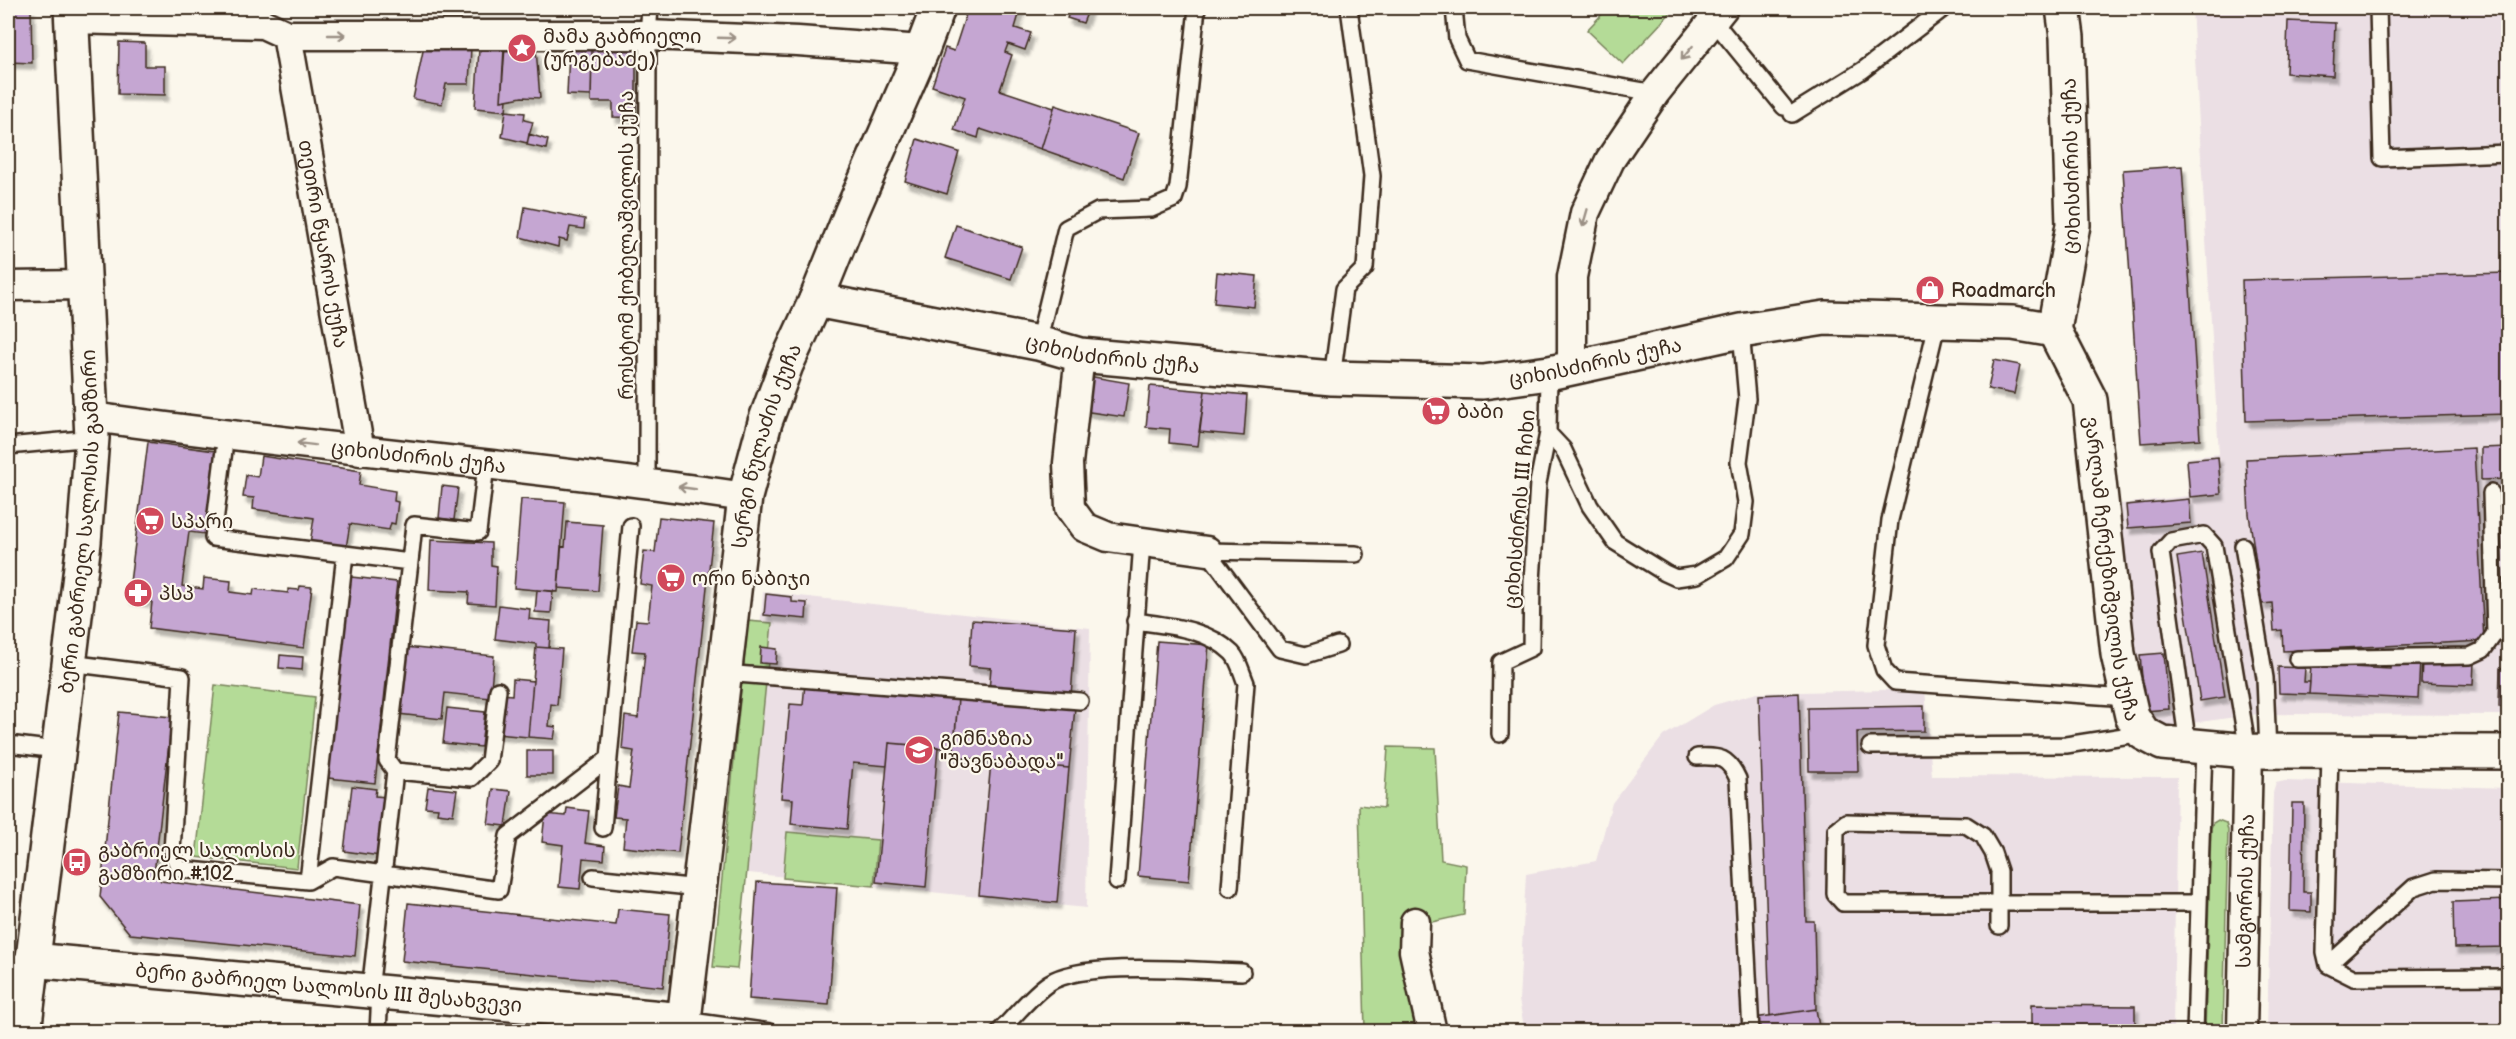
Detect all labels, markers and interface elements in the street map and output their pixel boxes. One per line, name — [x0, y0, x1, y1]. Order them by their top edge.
place label: მამა გაბრიელი (ურგებაძე) — [543, 25, 702, 72]
one-way arrow — [327, 29, 347, 41]
place icon: მამა გაბრიელი (ურგებაძე) — [506, 32, 538, 64]
one-way arrow — [717, 33, 737, 44]
one-way arrow — [1680, 45, 1693, 61]
street label: ციხისძირის ქუჩა — [2057, 77, 2086, 255]
street label: როსტომ ქობელაშვილის ქუჩა — [615, 90, 639, 400]
street label: თეთრი წყაროს ქუჩა — [293, 138, 353, 350]
one-way arrow — [1578, 208, 1590, 227]
shop icon: Roadmarch — [1914, 274, 1946, 306]
place label: Roadmarch — [1951, 279, 2056, 303]
street label: ციხისძირის ქუჩა — [1024, 330, 1201, 379]
street label: ციხისძირის ქუჩა — [1507, 333, 1684, 391]
street label: სერგი წულაძის ქუჩა — [728, 340, 807, 550]
street label: ბერი გაბრიელ სალოსის გამზირი — [55, 349, 105, 695]
supermarket icon: ბაბი — [1420, 395, 1452, 427]
place label: ბაბი — [1457, 400, 1504, 424]
street label: ციხისძირის III ჩიხი — [1499, 408, 1541, 610]
street label: ვარლამ ჩერქეზიშვილის ქუჩა — [2079, 415, 2144, 724]
street label: ციხისძირის ქუჩა — [330, 436, 507, 479]
one-way arrow — [296, 438, 316, 449]
one-way arrow — [678, 483, 698, 494]
supermarket icon: სპარი — [134, 505, 166, 537]
place label: სპარი — [171, 510, 233, 534]
supermarket icon: ორი ნაბიჯი — [655, 562, 687, 594]
place label: ორი ნაბიჯი — [692, 567, 810, 591]
pharmacy icon: პსპ — [122, 577, 154, 609]
place label: პსპ — [159, 582, 194, 606]
place label: გიმნაზია "შავნაბადა" — [940, 727, 1064, 774]
school or university icon: გიმნაზია "შავნაბადა" — [903, 734, 935, 766]
street label: სამგორის ქუჩა — [2232, 814, 2260, 968]
place label: გაბრიელ სალოსის გამზირი #102 — [98, 839, 296, 886]
bus stop icon: გაბრიელ სალოსის გამზირი #102 — [61, 846, 93, 878]
street label: ბერი გაბრიელ სალოსის III შესახვევი — [134, 959, 523, 1018]

